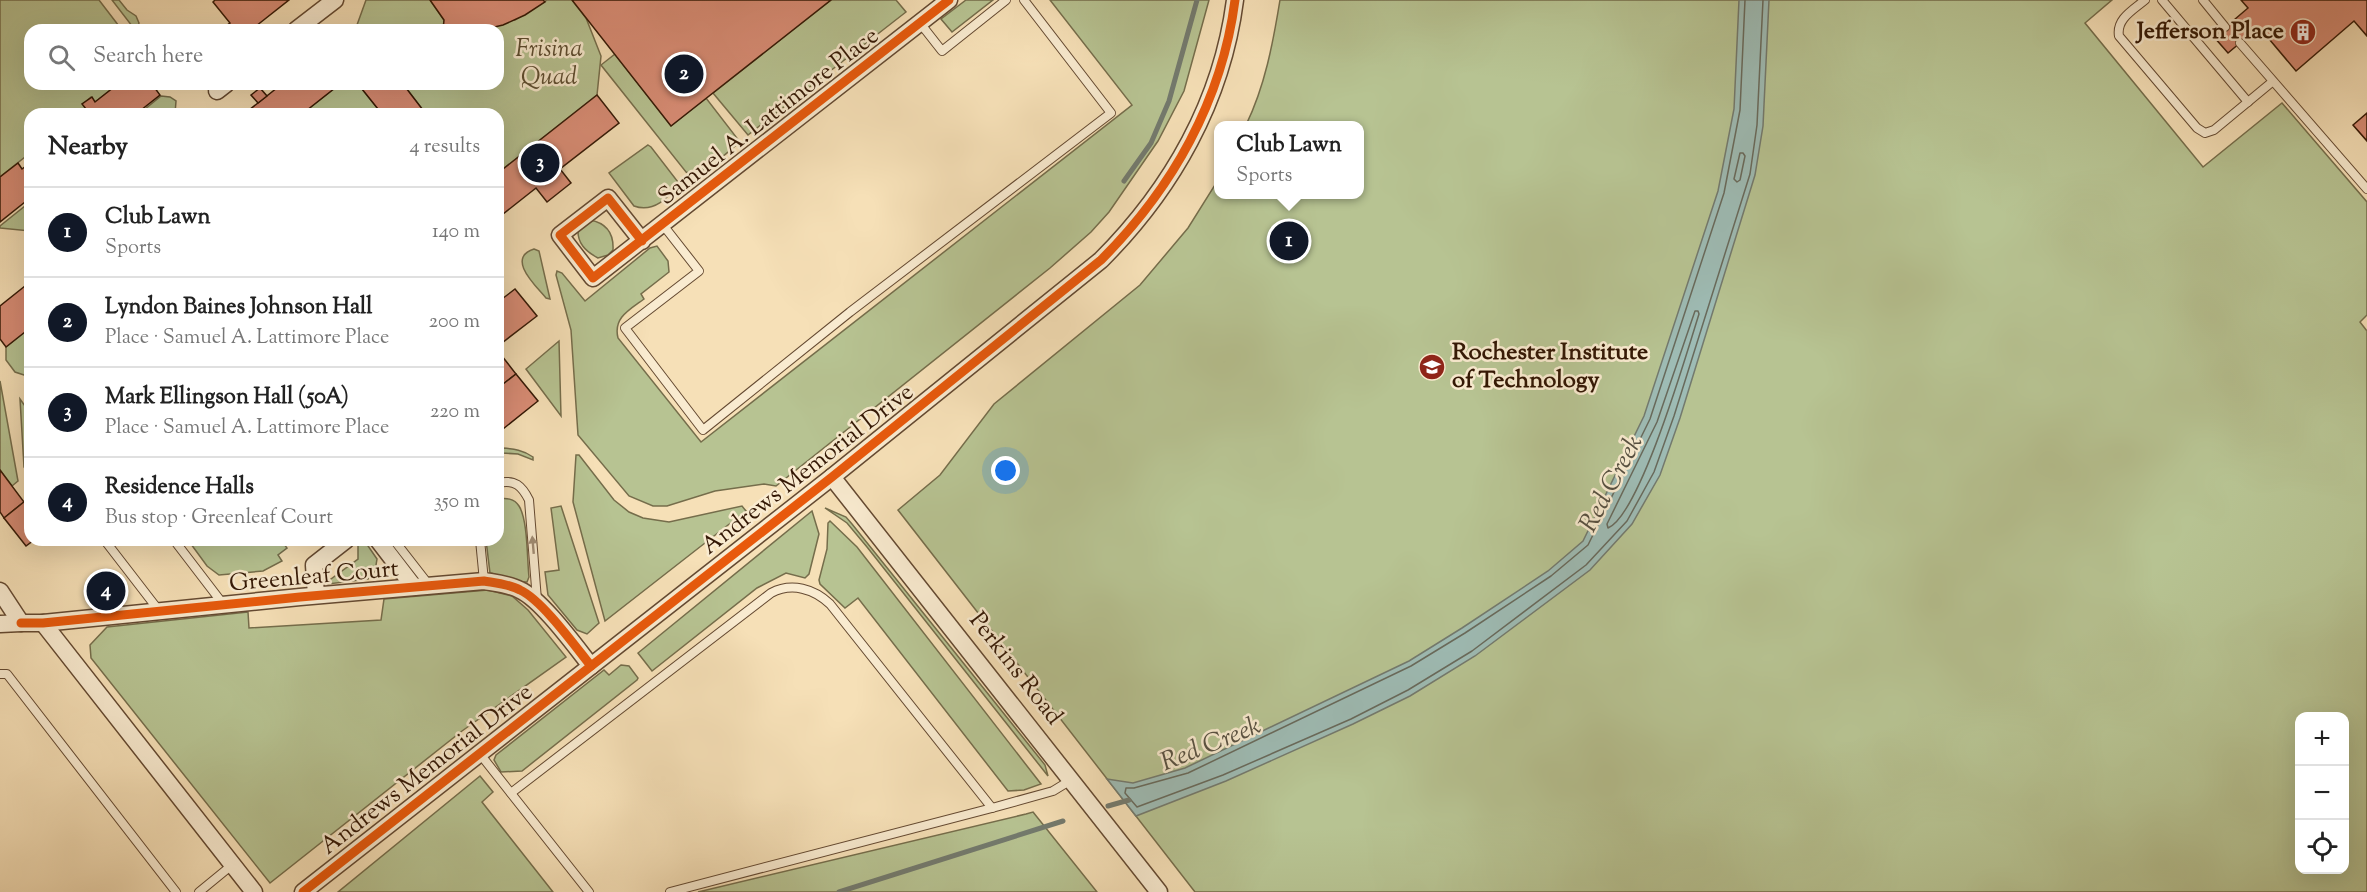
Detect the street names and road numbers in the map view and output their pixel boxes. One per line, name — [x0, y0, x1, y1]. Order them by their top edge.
street label: Samuel A. Lattimore Place — [651, 20, 887, 214]
street label: Andrews Memorial Drive — [695, 376, 921, 564]
street label: Greenleaf Court — [228, 553, 400, 601]
street label: Perkins Road — [960, 605, 1070, 733]
street label: Andrews Memorial Drive — [314, 676, 540, 864]

